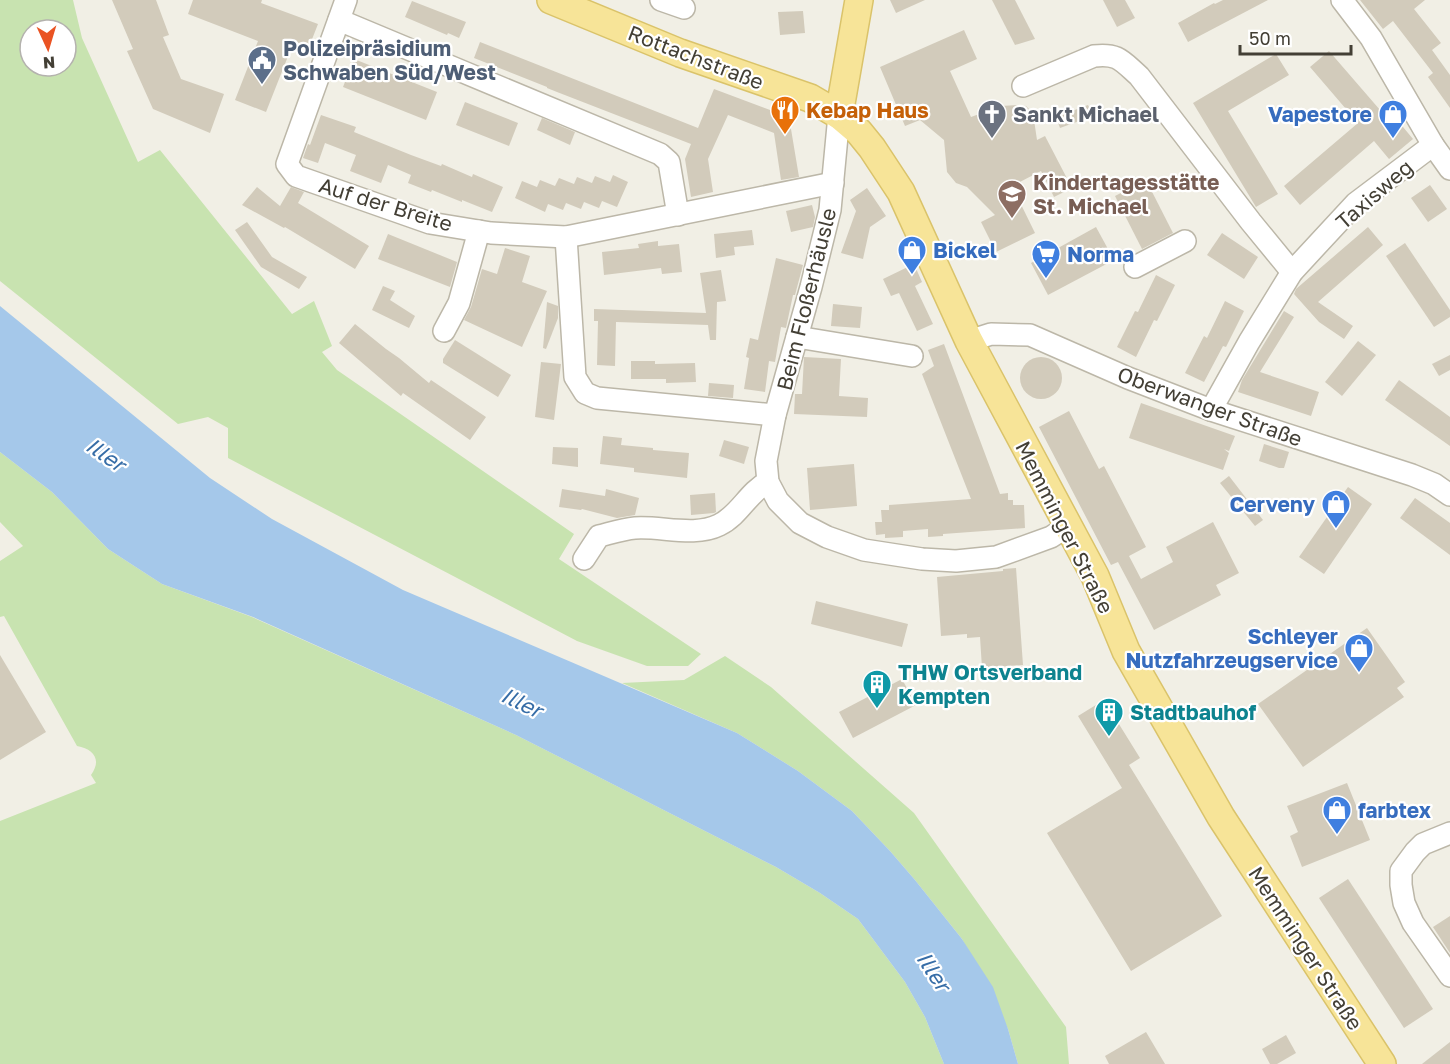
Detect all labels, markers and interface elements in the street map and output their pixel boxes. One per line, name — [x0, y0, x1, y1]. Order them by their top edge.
north arrow — [18, 18, 78, 78]
scale bar — [1240, 18, 1351, 56]
street label: Rottachstraße — [624, 19, 768, 95]
text: 50 m — [1249, 27, 1291, 49]
place label: Polizeipräsidium Schwaben Süd/West — [283, 35, 496, 85]
public building icon: Polizeipräsidium Schwaben Süd/West — [246, 44, 278, 86]
text: N — [42, 53, 56, 73]
restaurant icon: Kebap Haus — [769, 94, 801, 136]
place label: Kebap Haus — [806, 97, 929, 123]
church icon: Sankt Michael — [976, 98, 1008, 140]
shop icon: Vapestore — [1377, 98, 1409, 140]
place label: Sankt Michael — [1013, 101, 1159, 127]
place label: Vapestore — [1268, 101, 1372, 127]
street label: Taxisweg — [1330, 154, 1418, 234]
place label: Kindertagesstätte St. Michael — [1033, 169, 1219, 219]
street label: Auf der Breite — [316, 171, 456, 237]
school or university icon: Kindertagesstätte St. Michael — [996, 178, 1028, 220]
street label: Beim Floßerhäusle — [771, 205, 841, 393]
shop icon: Bickel — [896, 234, 928, 276]
place label: Bickel — [933, 237, 997, 263]
supermarket icon: Norma — [1030, 238, 1062, 280]
place label: Norma — [1067, 241, 1134, 267]
street label: Oberwanger Straße — [1114, 360, 1306, 452]
water label: Iller — [81, 431, 134, 479]
street label: Memminger Straße — [1010, 436, 1120, 618]
shop icon: Cerveny — [1320, 488, 1352, 530]
place label: Cerveny — [1229, 491, 1315, 517]
place label: Schleyer Nutzfahrzeugservice — [1125, 623, 1338, 673]
shop icon: Schleyer Nutzfahrzeugservice — [1343, 632, 1375, 674]
place label: THW Ortsverband Kempten — [898, 659, 1082, 709]
building icon: THW Ortsverband Kempten — [861, 668, 893, 710]
water label: Iller — [497, 681, 550, 725]
building icon: Stadtbauhof — [1093, 696, 1125, 738]
place label: Stadtbauhof — [1130, 699, 1257, 725]
shop icon: farbtex — [1321, 794, 1353, 836]
place label: farbtex — [1358, 797, 1431, 823]
street label: Memminger Straße — [1243, 861, 1369, 1035]
water label: Iller — [911, 946, 959, 999]

